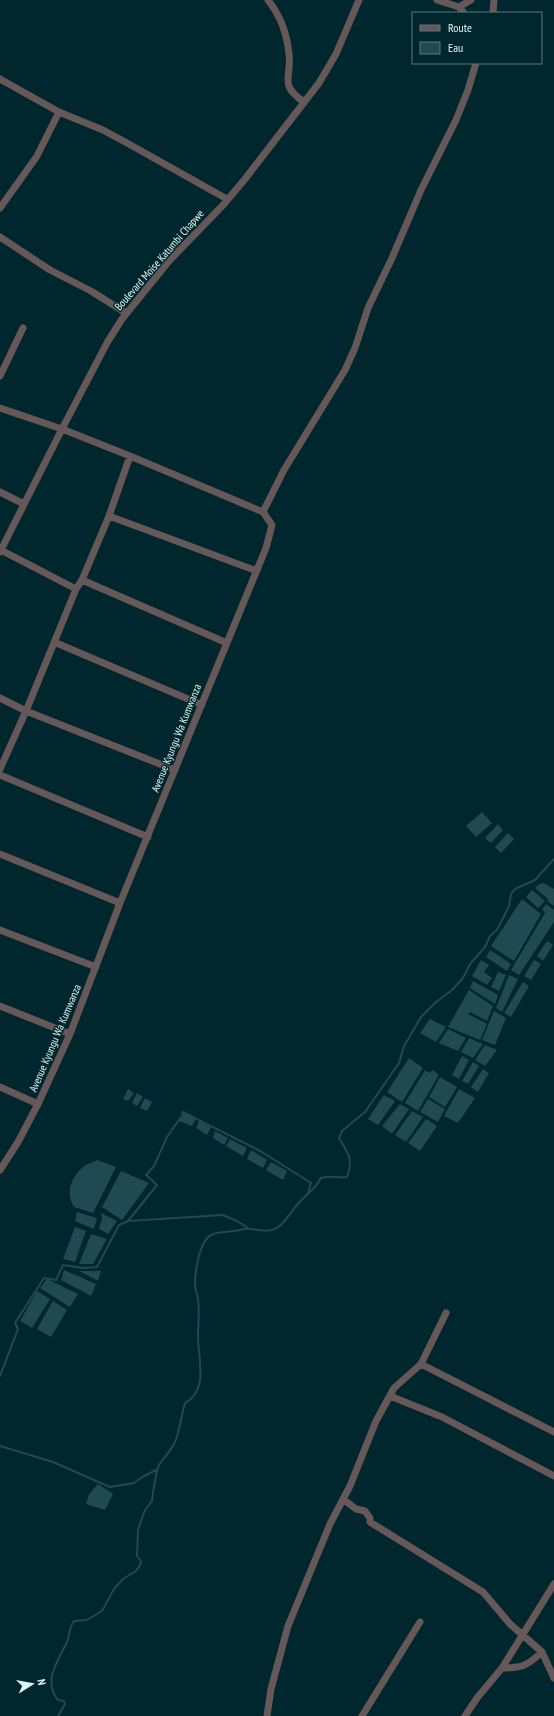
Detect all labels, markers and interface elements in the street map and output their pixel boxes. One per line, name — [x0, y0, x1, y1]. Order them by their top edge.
legend — [412, 12, 542, 64]
text: Route — [448, 20, 472, 35]
text: Eau — [448, 40, 463, 55]
street label: Boulevard Moise Katumbi Chapwe — [111, 206, 207, 313]
street label: Avenue Kyungu Wa Kumwanza — [148, 682, 204, 794]
street label: Avenue Kyungu Wa Kumwanza — [26, 982, 84, 1094]
north arrow — [12, 1664, 52, 1704]
text: N — [34, 1678, 49, 1686]

